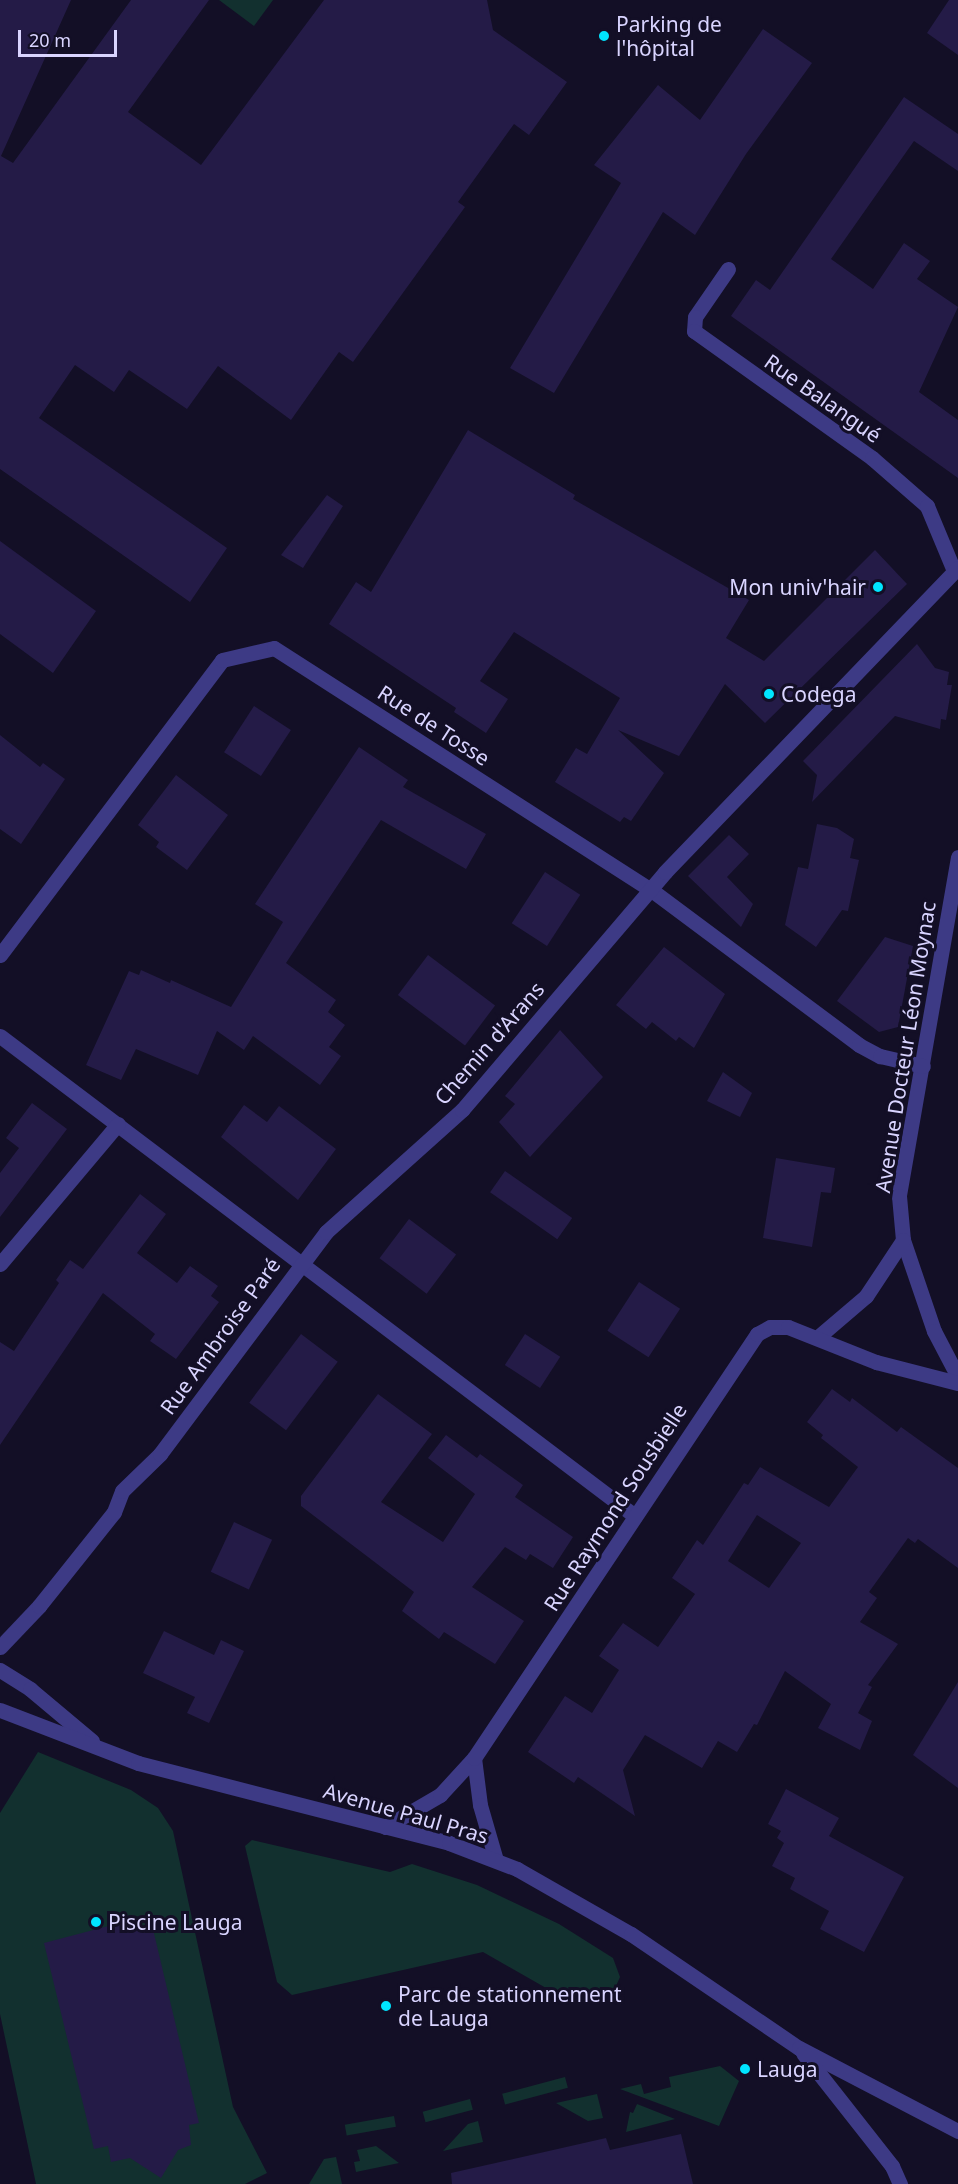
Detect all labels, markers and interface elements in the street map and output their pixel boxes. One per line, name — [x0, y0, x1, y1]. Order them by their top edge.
place label: Parking de l'hôpital — [616, 11, 722, 61]
scale bar — [21, 18, 120, 56]
text: 20 m — [29, 28, 71, 52]
marker: Parking de l'hôpital — [597, 29, 611, 43]
street label: Rue Balangué — [760, 348, 886, 448]
place label: Mon univ'hair — [729, 574, 866, 600]
marker: Mon univ'hair — [871, 580, 885, 594]
street label: Rue de Tosse — [373, 679, 495, 771]
place label: Codega — [781, 681, 856, 707]
marker: Codega — [762, 687, 776, 701]
street label: Avenue Docteur Léon Moynac — [870, 899, 940, 1195]
street label: Chemin d'Arans — [429, 977, 549, 1109]
street label: Rue Ambroise Paré — [155, 1253, 285, 1419]
street label: Rue Raymond Sousbielle — [538, 1398, 692, 1616]
street label: Avenue Paul Pras — [321, 1777, 491, 1849]
place label: Piscine Lauga — [108, 1909, 242, 1935]
marker: Piscine Lauga — [89, 1915, 103, 1929]
place label: Parc de stationnement de Lauga — [398, 1981, 621, 2031]
marker: Parc de stationnement de Lauga — [379, 1999, 393, 2013]
place label: Lauga — [757, 2056, 817, 2082]
marker: Lauga — [738, 2062, 752, 2076]

